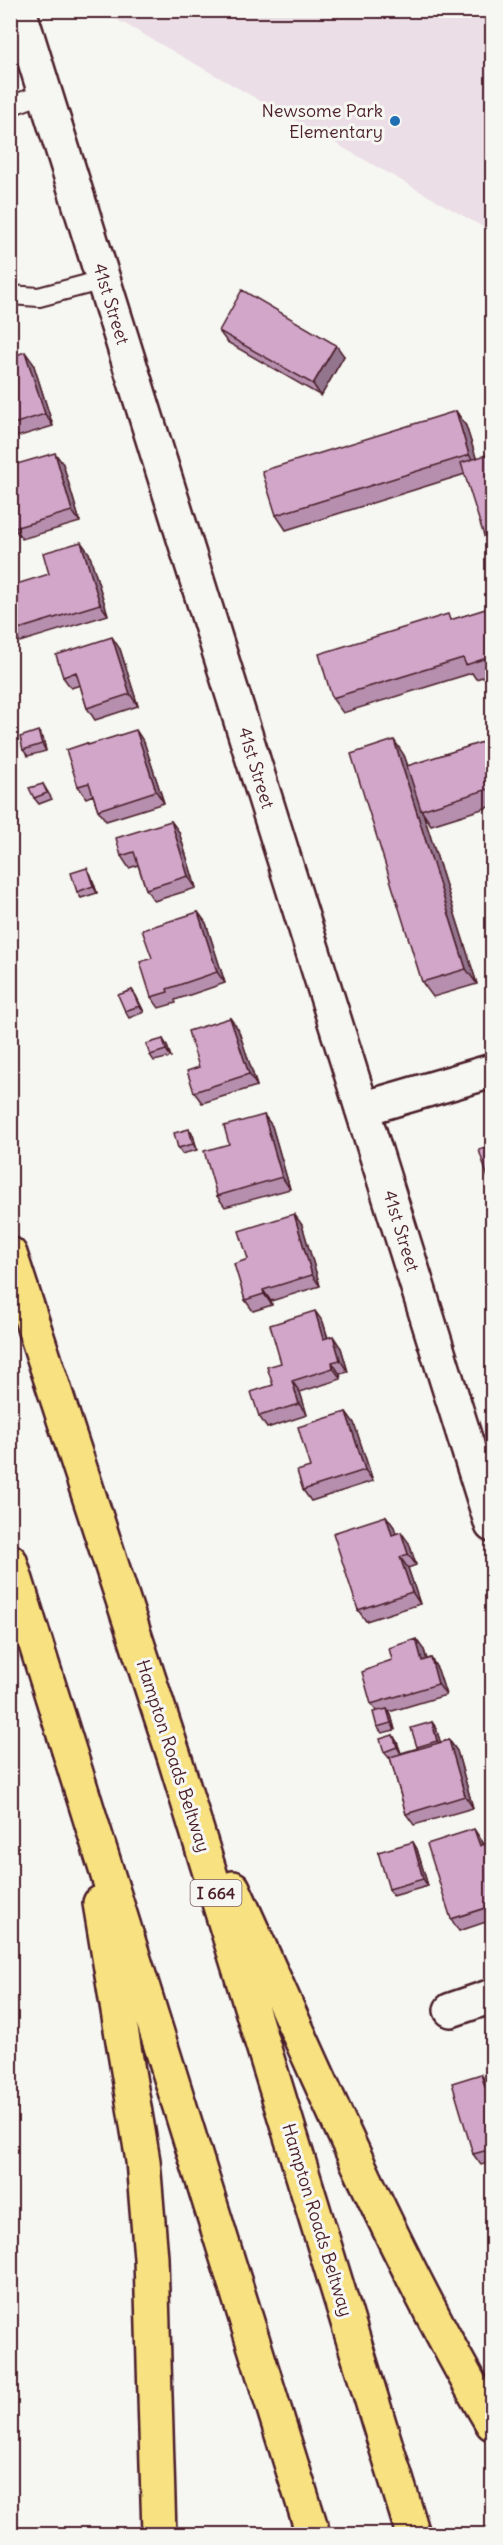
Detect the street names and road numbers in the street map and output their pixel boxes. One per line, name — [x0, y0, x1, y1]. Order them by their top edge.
street label: 41st Street — [88, 260, 135, 347]
street label: 41st Street — [233, 724, 280, 811]
street label: 41st Street — [378, 1187, 425, 1274]
street label: Hampton Roads Beltway — [132, 1657, 215, 1855]
road number: I 664 — [190, 1880, 242, 1906]
street label: Hampton Roads Beltway — [277, 2120, 358, 2319]

